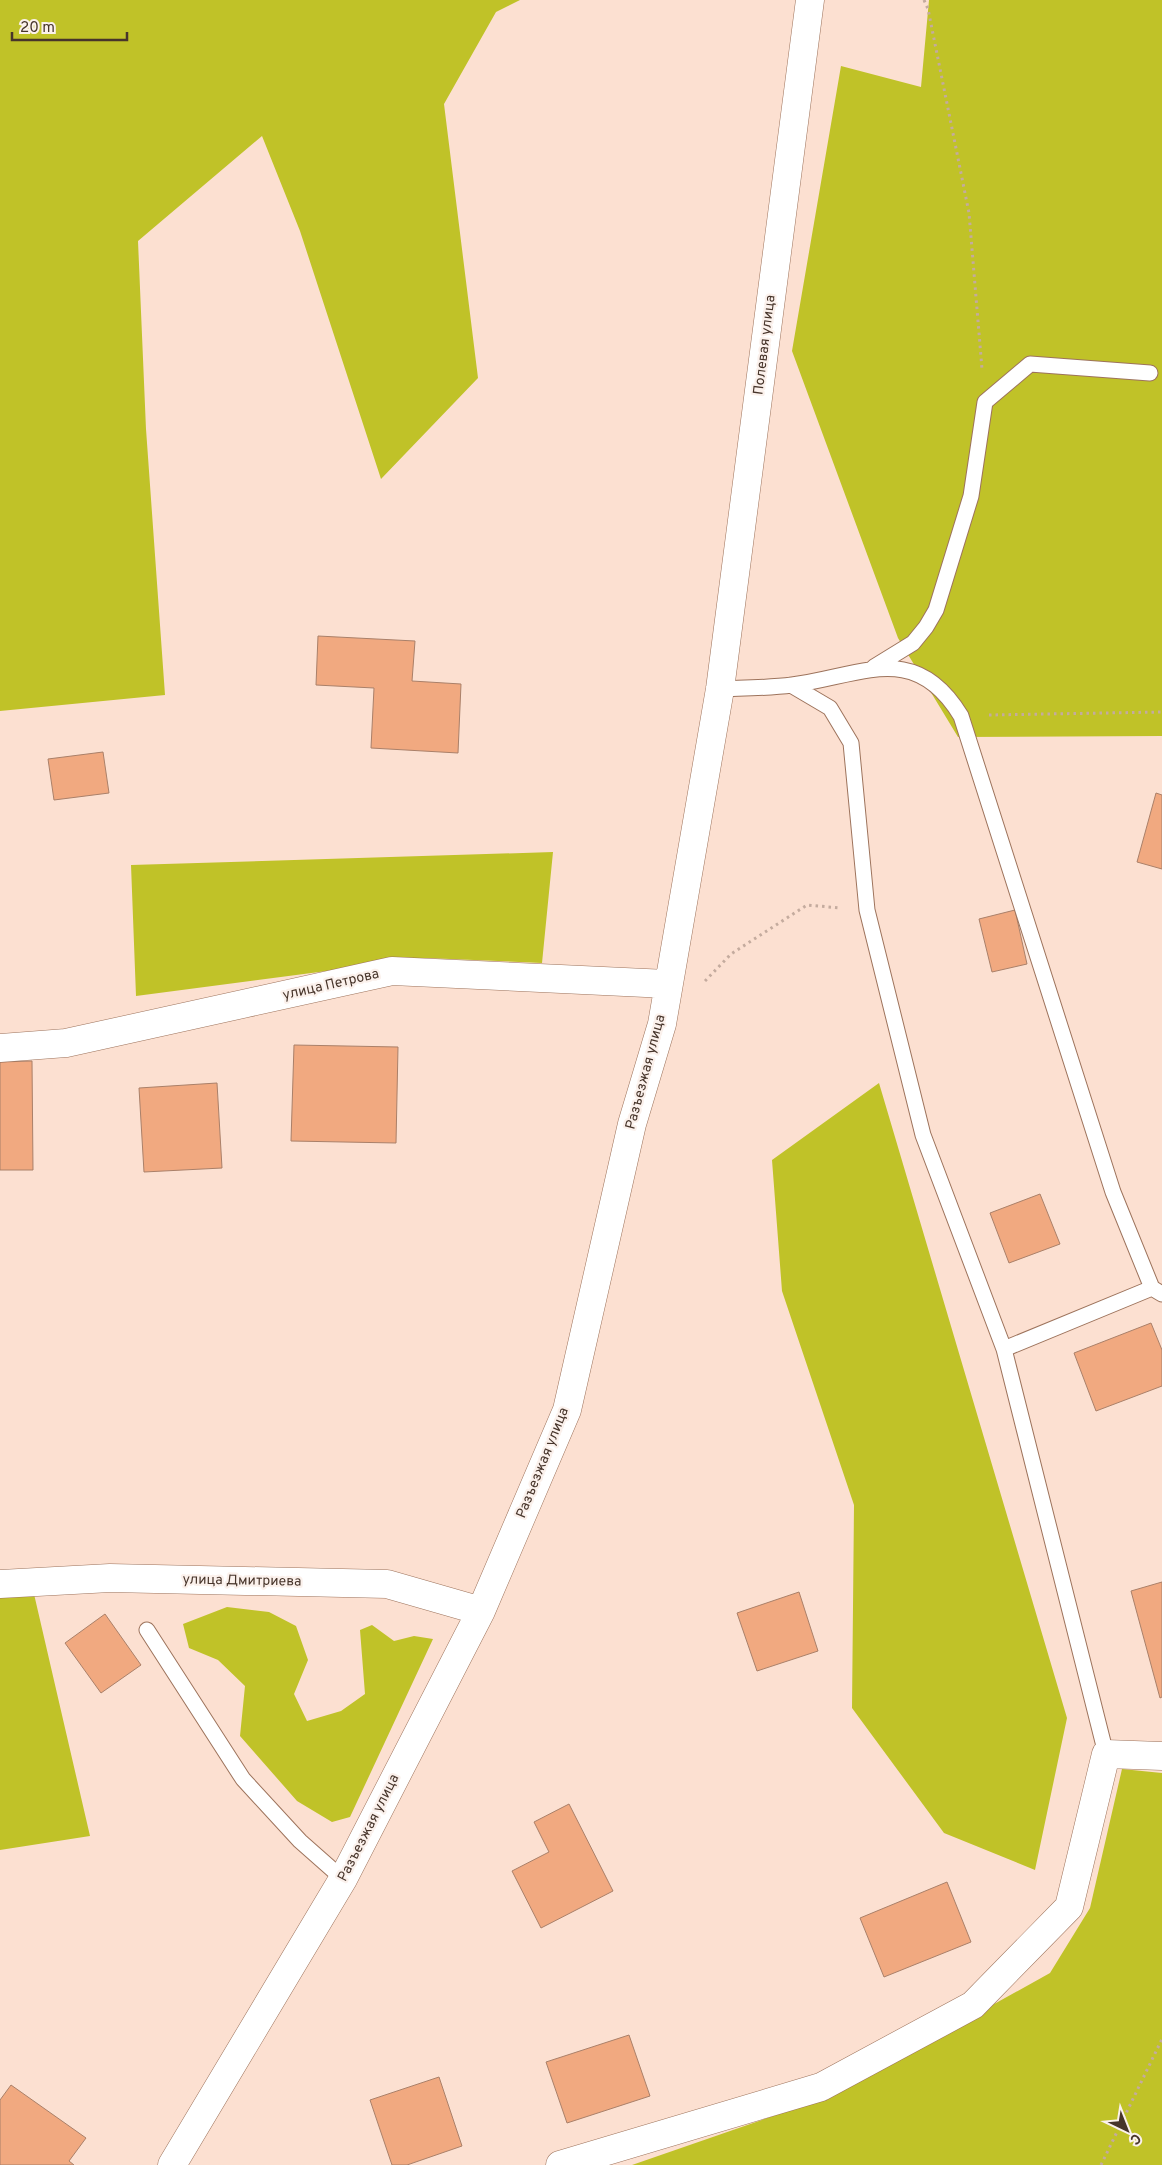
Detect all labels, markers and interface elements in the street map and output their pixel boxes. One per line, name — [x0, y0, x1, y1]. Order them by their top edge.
scale bar — [12, 10, 128, 42]
text: 20 m — [20, 19, 55, 38]
street label: Полевая улица — [750, 294, 780, 396]
street label: улица Петрова — [281, 966, 381, 1004]
street label: Разъезжая улица — [623, 1013, 669, 1131]
street label: Разъезжая улица — [513, 1405, 573, 1521]
street label: улица Дмитриева — [182, 1571, 302, 1591]
street label: Разъезжая улица — [335, 1772, 403, 1884]
north arrow — [1102, 2105, 1152, 2155]
text: С — [1126, 2129, 1144, 2148]

